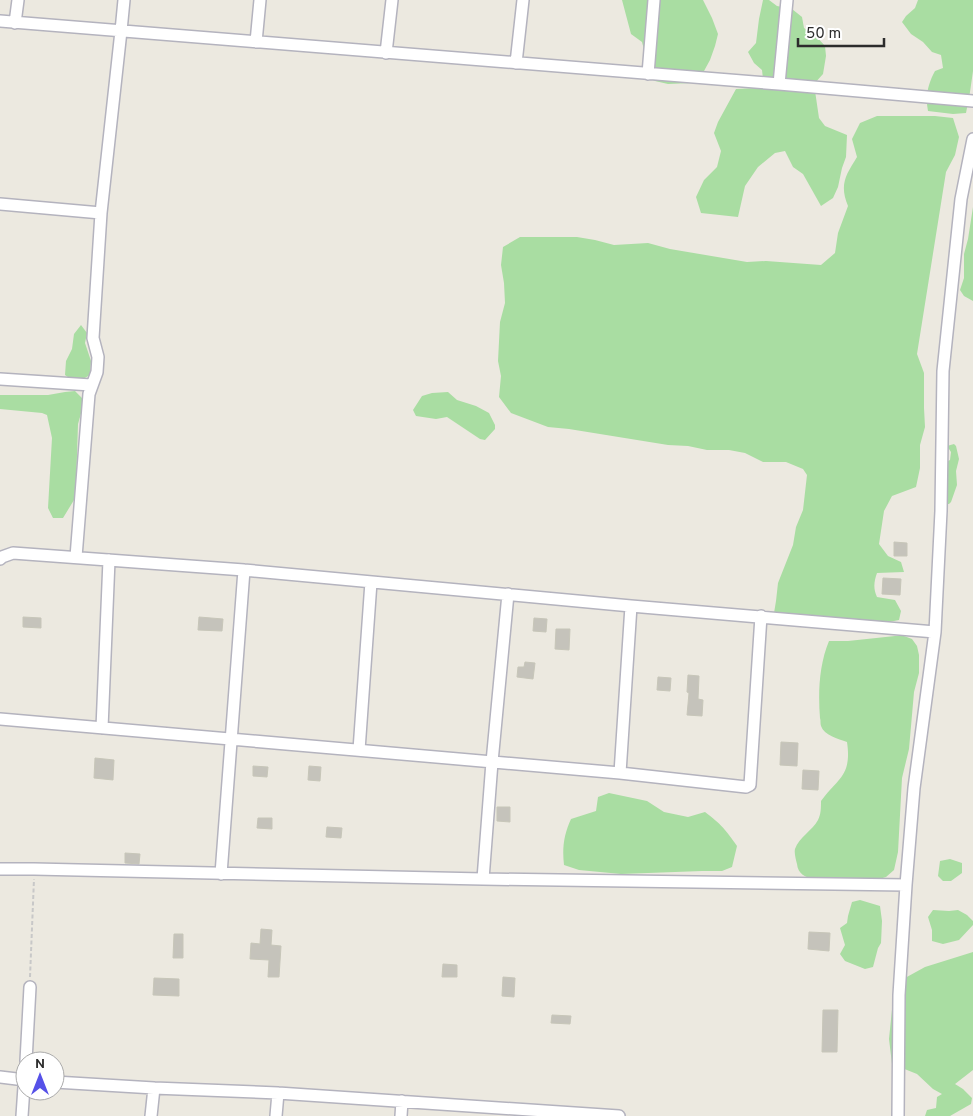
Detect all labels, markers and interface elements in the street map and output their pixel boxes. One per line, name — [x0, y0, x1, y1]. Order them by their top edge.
scale bar — [798, 15, 884, 47]
text: 50 m — [806, 25, 841, 44]
north arrow — [15, 1051, 65, 1101]
text: N — [35, 1056, 45, 1073]

